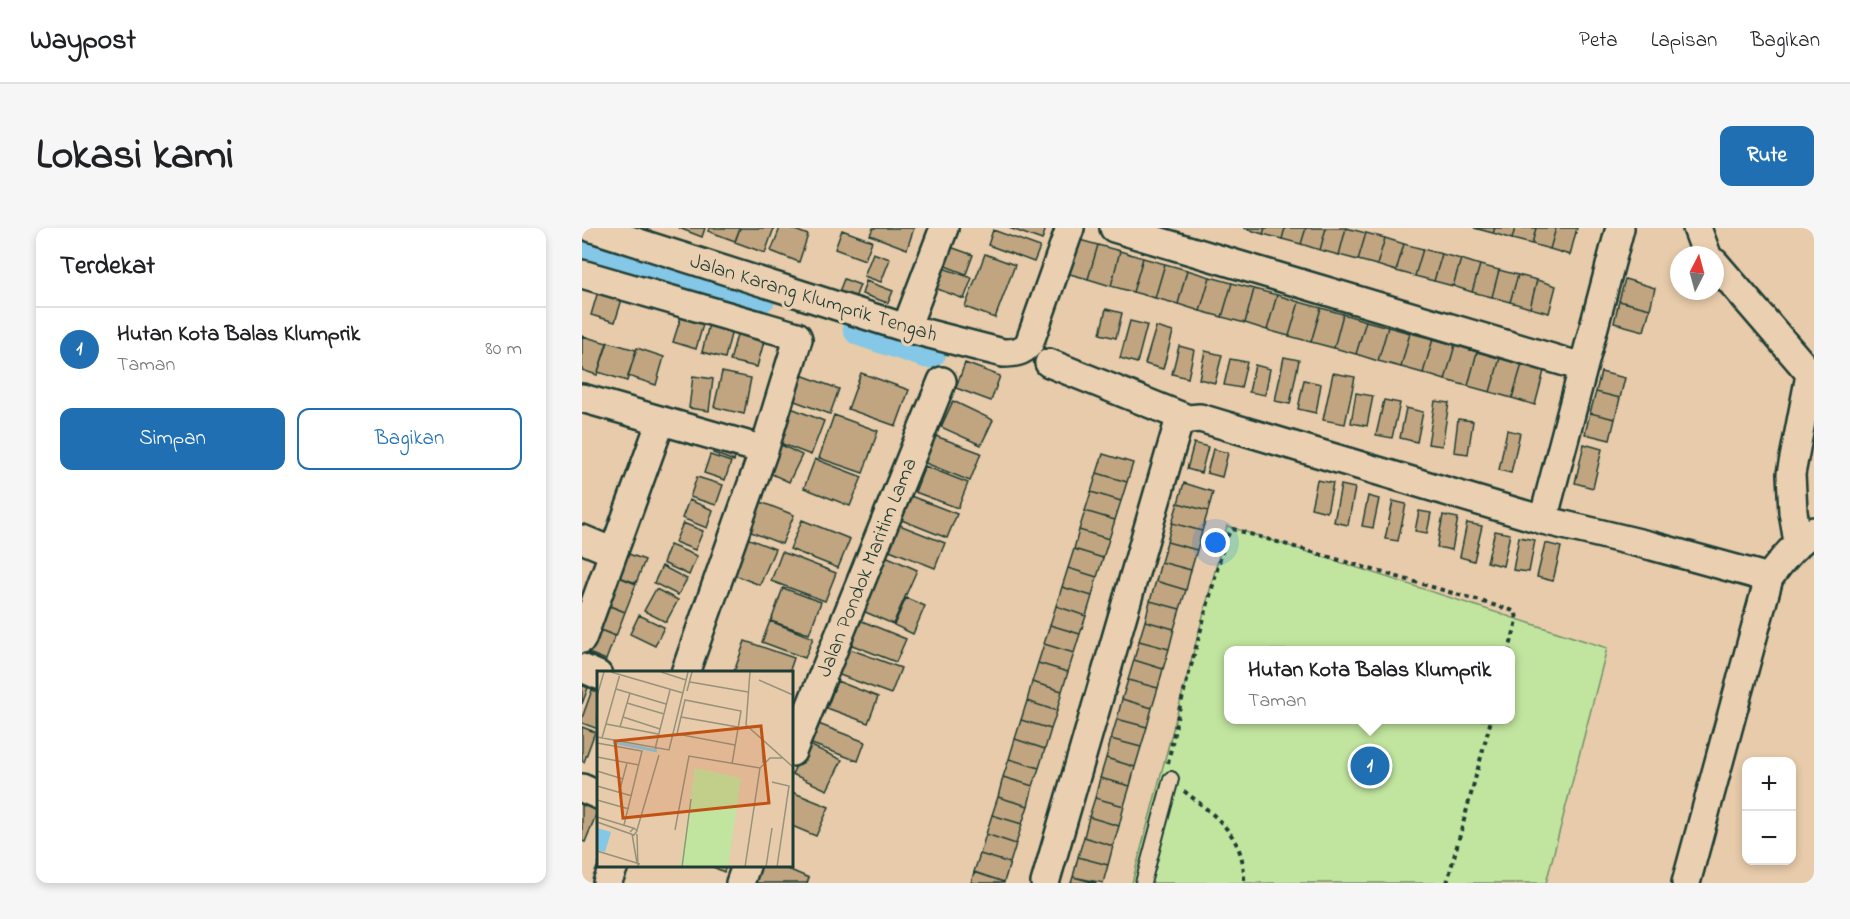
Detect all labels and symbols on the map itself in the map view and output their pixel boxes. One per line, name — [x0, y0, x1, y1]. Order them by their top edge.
north arrow — [1670, 246, 1724, 300]
street label: Jalan Karang Klumprik Tengah — [685, 247, 941, 353]
street label: Jalan Pondok Maritim Lama — [810, 454, 926, 682]
your location — [1201, 528, 1230, 557]
inset map — [597, 671, 794, 868]
pin: 1 — [1350, 744, 1390, 788]

